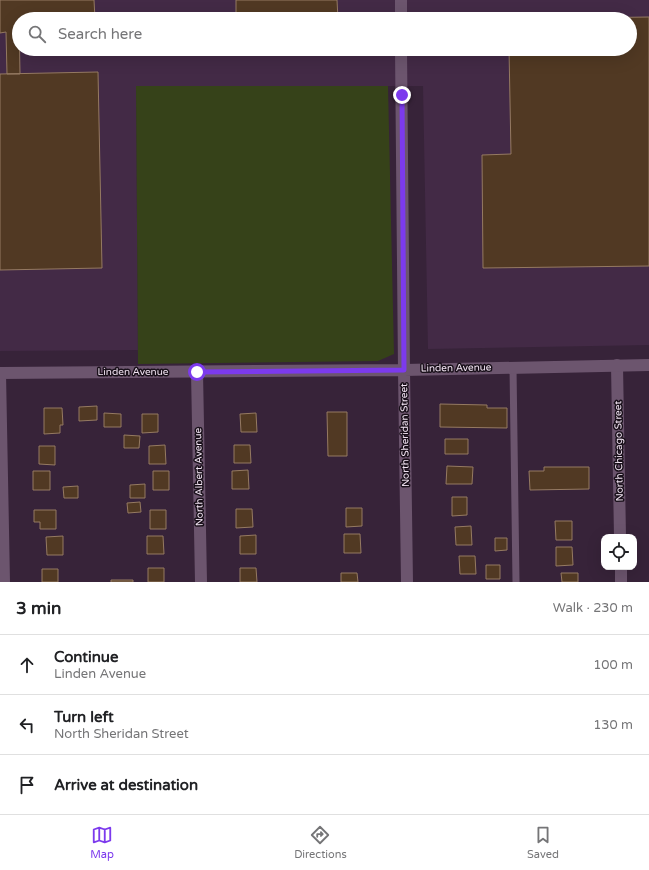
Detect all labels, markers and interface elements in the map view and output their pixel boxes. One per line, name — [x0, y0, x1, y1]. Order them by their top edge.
search box — [12, 12, 637, 56]
icon: search — [26, 23, 48, 45]
text: Search here — [58, 25, 142, 43]
route end — [393, 86, 411, 104]
street label: Linden Avenue — [421, 361, 492, 375]
route start — [188, 363, 206, 381]
street label: Linden Avenue — [98, 366, 169, 378]
street label: North Sheridan Street — [398, 383, 412, 487]
street label: North Chicago Street — [612, 401, 626, 501]
street label: North Albert Avenue — [192, 427, 206, 526]
map controls — [601, 534, 637, 570]
button: locate — [601, 534, 637, 570]
text: 3 min — [16, 598, 61, 619]
text: Walk · 230 m — [553, 600, 633, 616]
text: Continue — [54, 648, 118, 666]
icon: ahead — [16, 654, 38, 676]
text: 100 m — [593, 657, 633, 673]
text: Linden Avenue — [54, 666, 146, 682]
text: Turn left — [54, 708, 114, 726]
icon: left — [16, 714, 38, 736]
text: 130 m — [593, 717, 633, 733]
text: North Sheridan Street — [54, 726, 189, 742]
icon: arrive — [16, 774, 38, 796]
text: Arrive at destination — [54, 776, 198, 794]
tab: Map — [90, 824, 114, 861]
tab: Directions — [294, 824, 347, 861]
tab: Saved — [527, 824, 559, 861]

